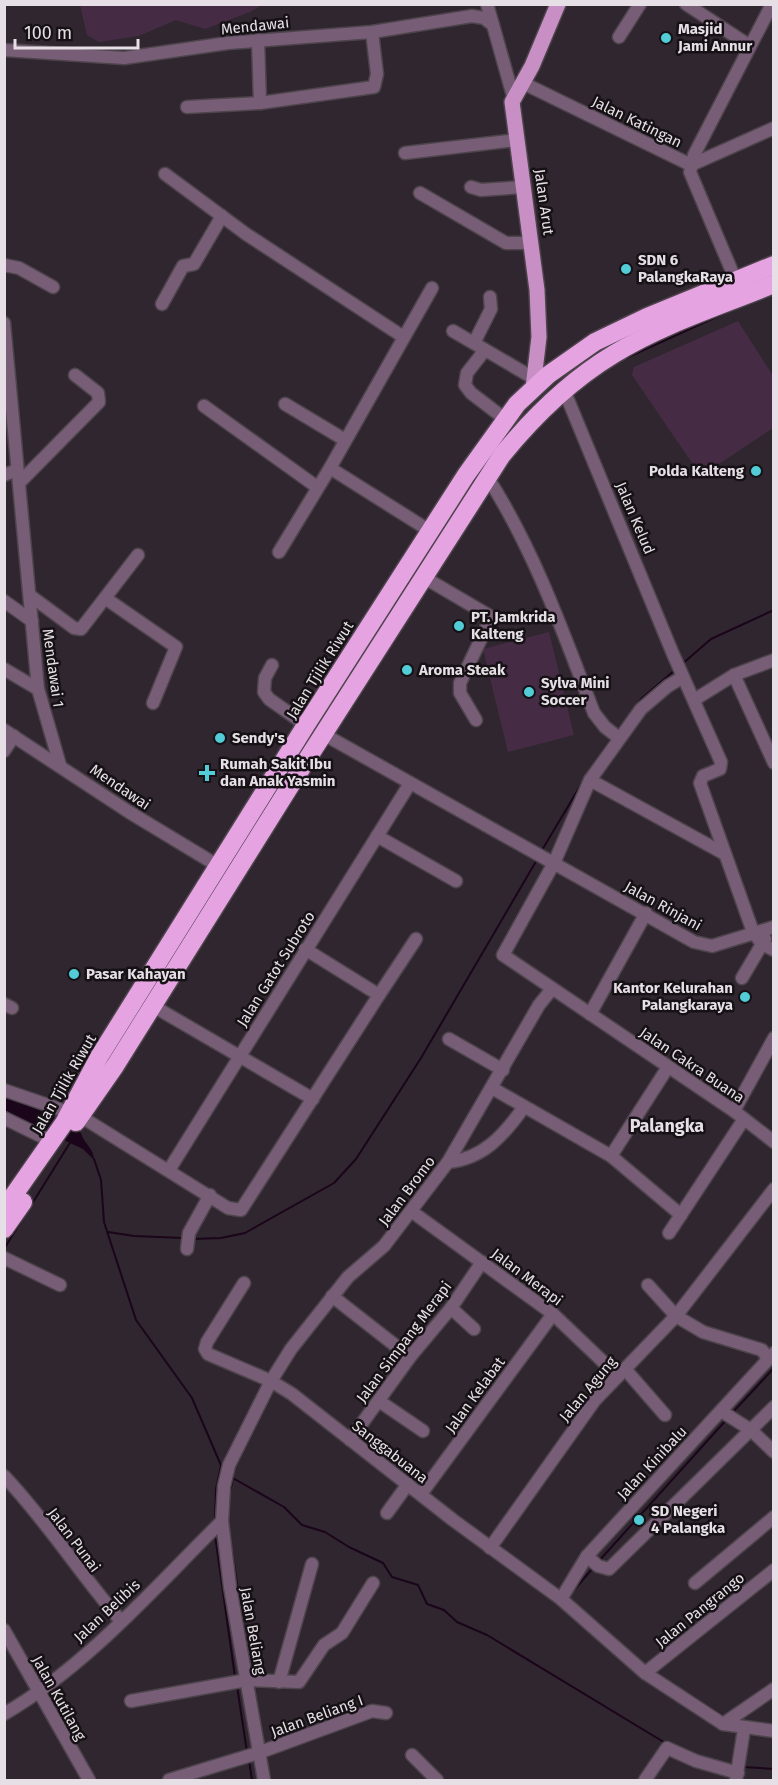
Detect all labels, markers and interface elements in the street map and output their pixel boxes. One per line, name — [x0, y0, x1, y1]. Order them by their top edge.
scale bar — [15, 12, 138, 50]
street label: Mendawai — [220, 13, 290, 39]
place label: Masjid Jami Annur — [677, 20, 753, 55]
text: 100 m — [24, 22, 72, 44]
marker: Masjid Jami Annur — [659, 31, 673, 45]
street label: Jalan Katingan — [589, 93, 685, 151]
street label: Jalan Arut — [530, 168, 558, 237]
place label: SDN 6 PalangkaRaya — [638, 251, 733, 286]
marker: SDN 6 PalangkaRaya — [619, 262, 633, 276]
place label: Polda Kalteng — [649, 462, 745, 480]
marker: Polda Kalteng — [749, 464, 763, 478]
street label: Jalan Kelud — [612, 479, 658, 557]
place label: PT. Jamkrida Kalteng — [471, 608, 555, 643]
street label: Jalan Tjilik Riwut — [283, 617, 358, 722]
marker: PT. Jamkrida Kalteng — [452, 619, 466, 633]
street label: Mendawai 1 — [39, 628, 67, 708]
place label: Aroma Steak — [418, 661, 506, 679]
marker: Aroma Steak — [400, 663, 414, 677]
place label: Sylva Mini Soccer — [541, 674, 610, 709]
marker: Sylva Mini Soccer — [522, 685, 536, 699]
place label: Sendy's — [232, 729, 285, 747]
marker: Sendy's — [213, 731, 227, 745]
place label: Rumah Sakit Ibu dan Anak Yasmin — [220, 755, 336, 790]
street label: Mendawai — [87, 760, 153, 814]
marker: Rumah Sakit Ibu dan Anak Yasmin — [198, 764, 216, 782]
street label: Jalan Rinjani — [621, 877, 705, 935]
street label: Jalan Gatot Subroto — [233, 908, 319, 1030]
place label: Pasar Kahayan — [86, 965, 186, 983]
marker: Pasar Kahayan — [67, 967, 81, 981]
place label: Kantor Kelurahan Palangkaraya — [613, 979, 733, 1014]
marker: Kantor Kelurahan Palangkaraya — [738, 990, 752, 1004]
street label: Jalan Cakra Buana — [636, 1023, 748, 1107]
street label: Jalan Tjilik Riwut — [28, 1030, 100, 1137]
district label: Palangka — [630, 1115, 704, 1137]
street label: Jalan Bromo — [375, 1153, 439, 1229]
street label: Jalan Merapi — [488, 1244, 566, 1310]
street label: Jalan Simpang Merapi — [353, 1278, 455, 1406]
street label: Jalan Kelabat — [441, 1353, 509, 1436]
street label: Jalan Agung — [556, 1353, 621, 1425]
street label: Sanggabuana — [348, 1417, 432, 1487]
street label: Jalan Kinibalu — [613, 1423, 691, 1503]
place label: SD Negeri 4 Palangka — [651, 1502, 725, 1537]
street label: Jalan Punai — [44, 1504, 104, 1576]
marker: SD Negeri 4 Palangka — [632, 1513, 646, 1527]
street label: Jalan Pangrango — [652, 1569, 748, 1651]
street label: Jalan Belibis — [70, 1576, 144, 1646]
street label: Jalan Beliang — [236, 1586, 270, 1676]
street label: Jalan Kutilang — [28, 1653, 90, 1744]
street label: Jalan Beliang I — [268, 1691, 366, 1741]

